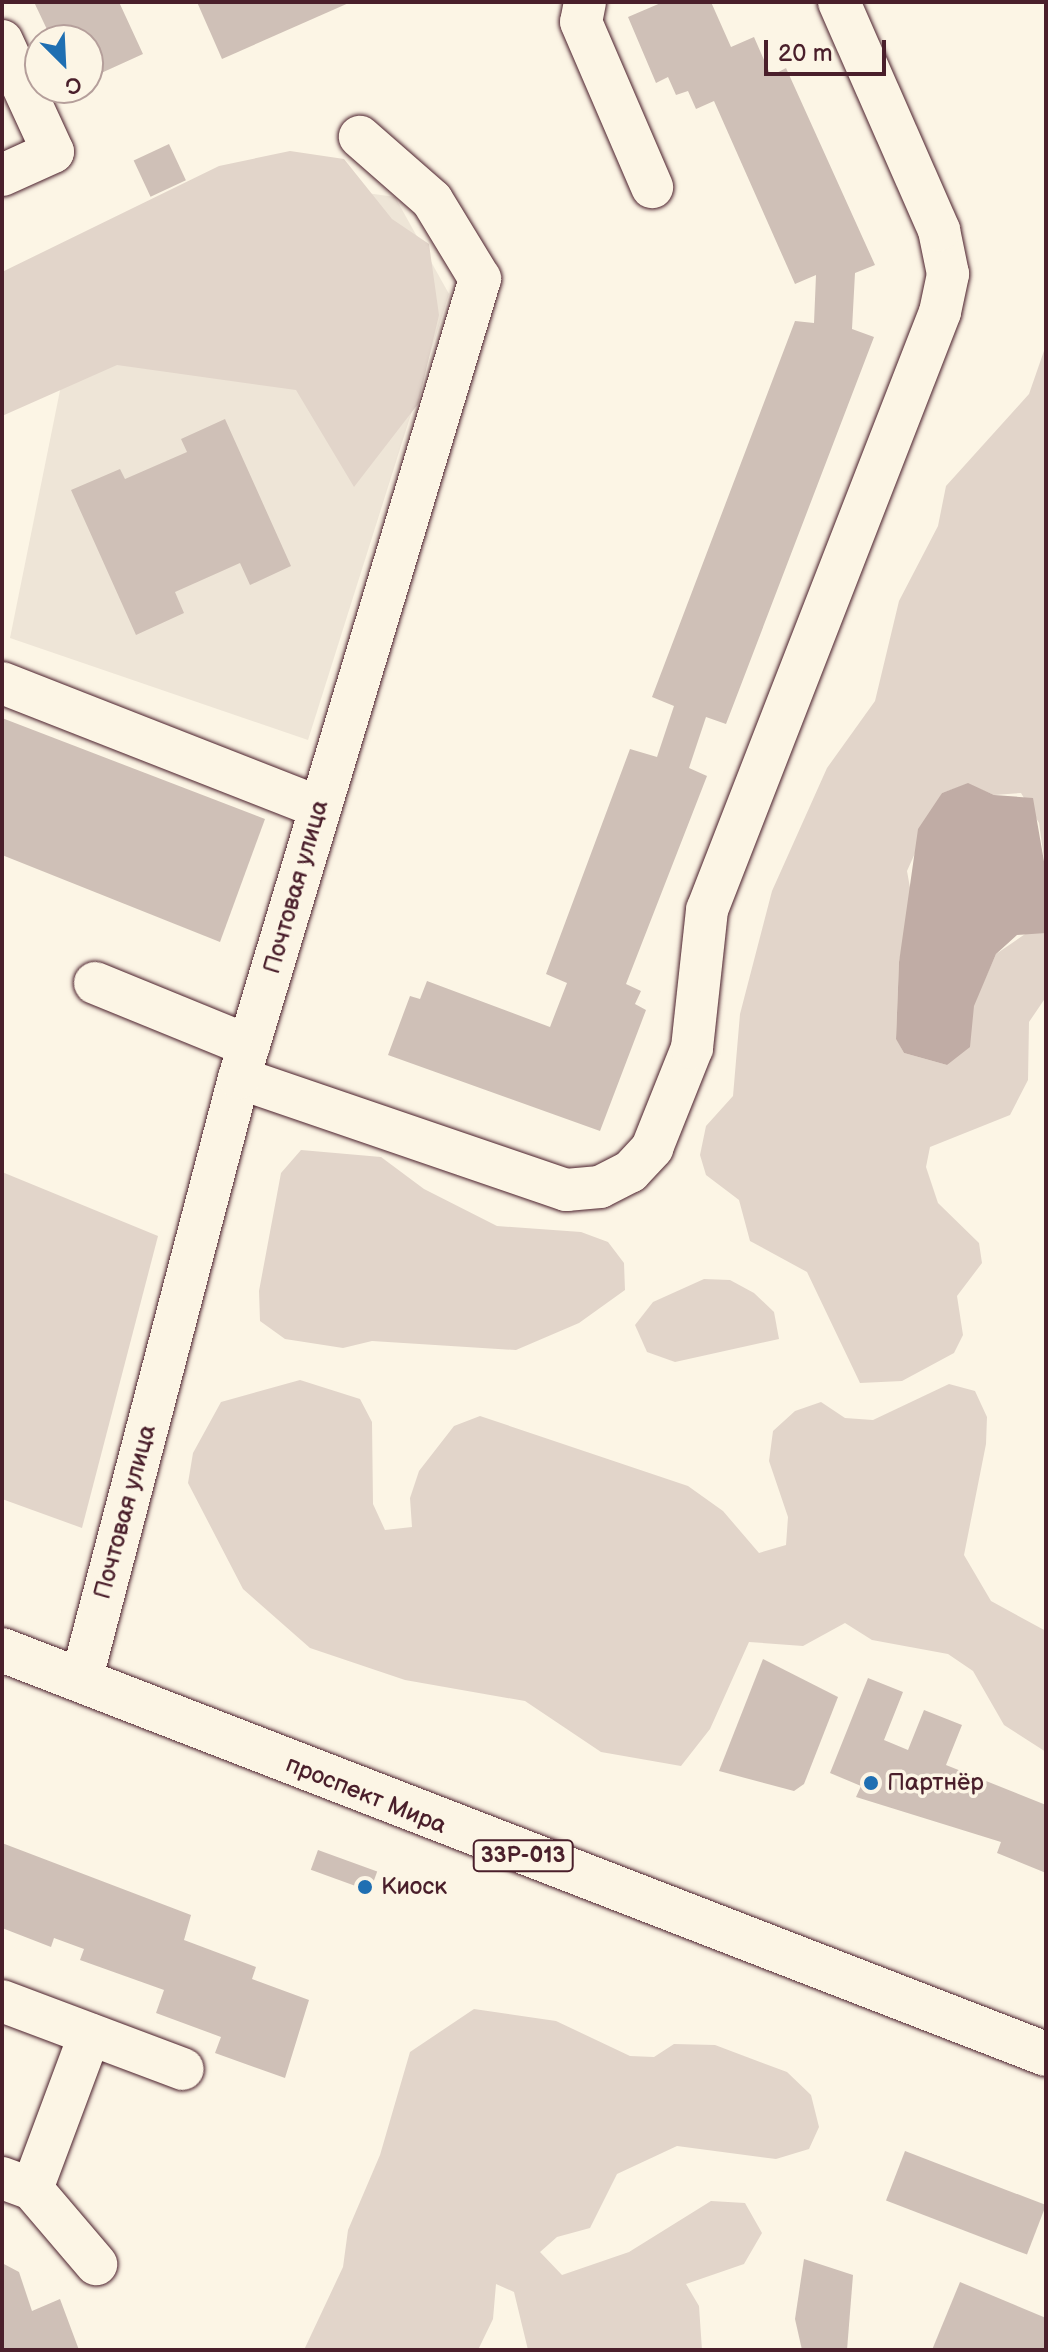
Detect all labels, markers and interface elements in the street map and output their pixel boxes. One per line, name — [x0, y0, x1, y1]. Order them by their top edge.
north arrow — [24, 24, 104, 104]
scale bar — [768, 24, 890, 74]
text: 20 m — [778, 39, 833, 68]
text: С — [61, 69, 86, 100]
street label: Почтовая улица — [257, 797, 335, 977]
street label: Почтовая улица — [88, 1422, 162, 1602]
street label: проспект Мира — [282, 1750, 450, 1840]
place label: Партнёр — [887, 1769, 984, 1797]
marker: Партнёр — [862, 1774, 880, 1792]
road number: 33Р-013 — [471, 1838, 575, 1874]
place label: Киоск — [381, 1873, 447, 1901]
marker: Киоск — [356, 1878, 374, 1896]

